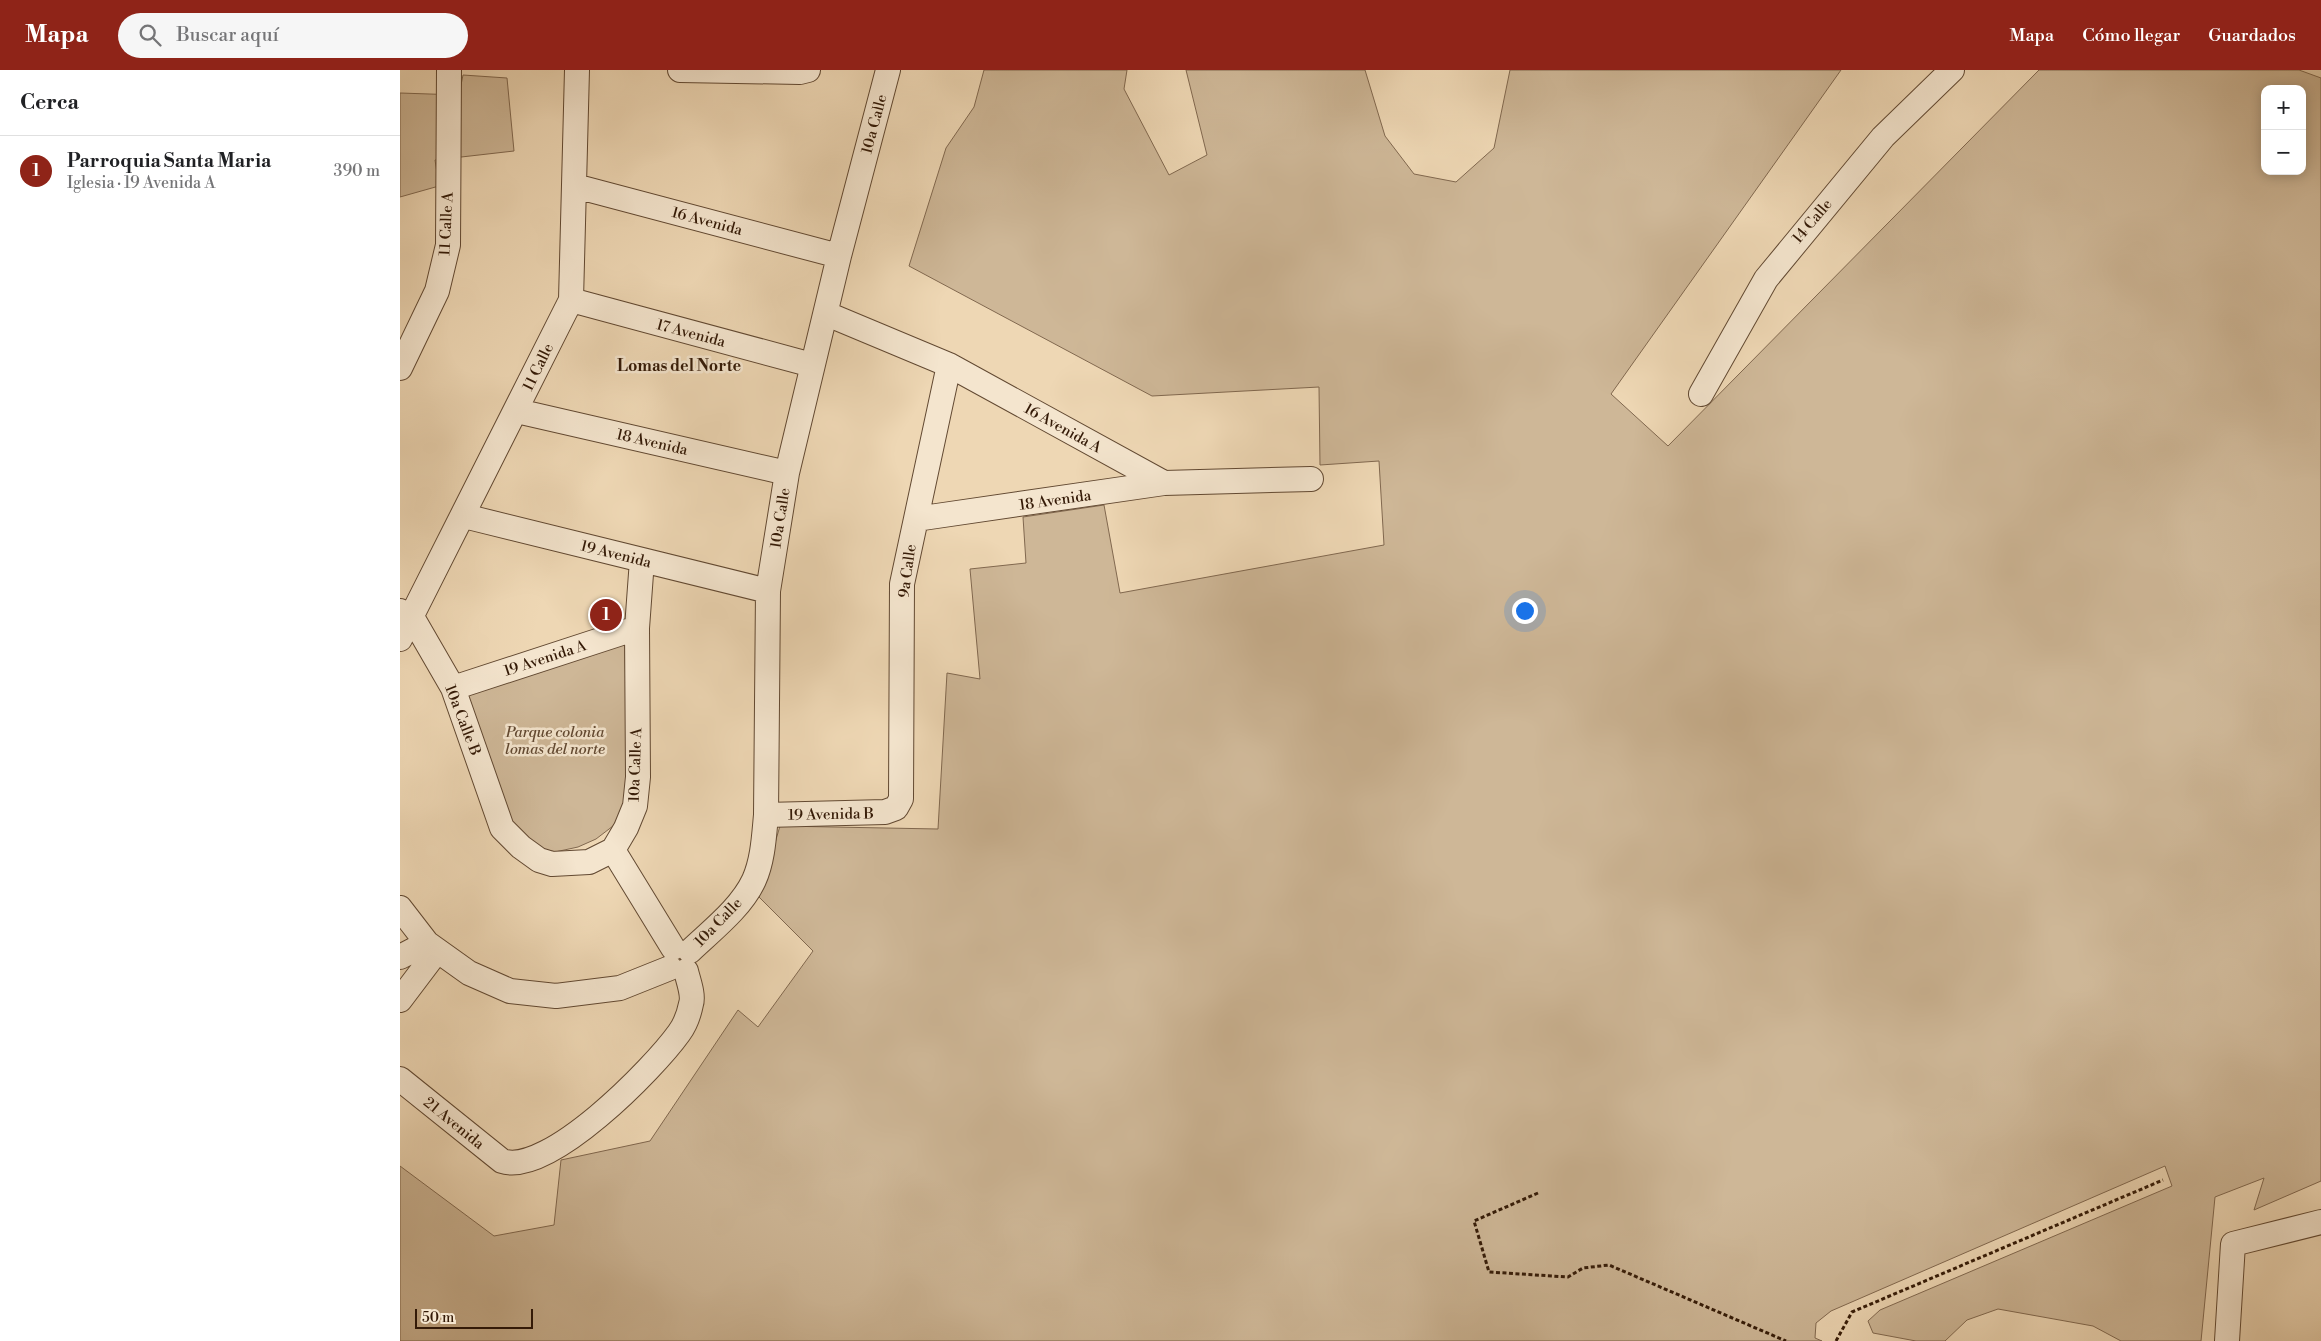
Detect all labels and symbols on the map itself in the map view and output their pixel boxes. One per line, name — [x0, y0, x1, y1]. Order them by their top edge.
street label: 10a Calle — [857, 92, 892, 156]
street label: 11 Calle A — [435, 191, 458, 257]
street label: 14 Calle — [1788, 195, 1836, 247]
street label: 16 Avenida — [669, 203, 745, 240]
street label: 17 Avenida — [654, 315, 728, 352]
street label: 11 Calle — [519, 340, 558, 394]
district label: Lomas del Norte — [617, 356, 741, 376]
street label: 16 Avenida A — [1021, 399, 1106, 458]
street label: 18 Avenida — [614, 425, 690, 460]
street label: 10a Calle — [766, 486, 795, 550]
street label: 18 Avenida — [1018, 486, 1093, 515]
street label: 19 Avenida — [578, 536, 654, 573]
street label: 9a Calle — [894, 543, 921, 599]
pin: 1 — [590, 596, 622, 634]
your location — [1512, 598, 1538, 624]
street label: 19 Avenida A — [501, 636, 590, 681]
street label: 10a Calle B — [440, 682, 485, 758]
park label: Parque colonia lomas del norte — [505, 723, 605, 759]
street label: 10a Calle A — [625, 727, 646, 802]
street label: 19 Avenida B — [788, 804, 874, 825]
street label: 10a Calle — [690, 894, 746, 951]
street label: 21 Avenida — [419, 1093, 488, 1154]
scale bar — [415, 1306, 532, 1329]

